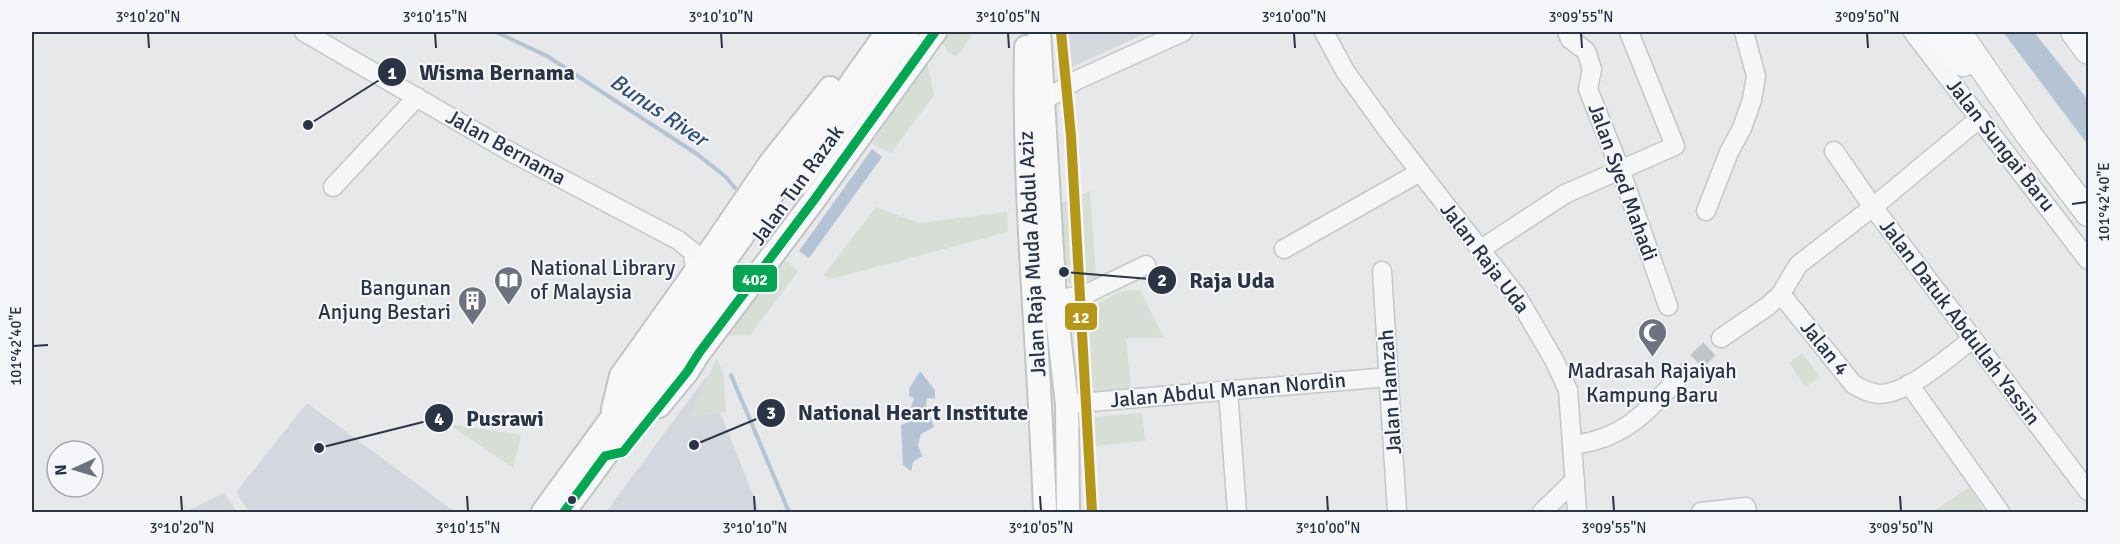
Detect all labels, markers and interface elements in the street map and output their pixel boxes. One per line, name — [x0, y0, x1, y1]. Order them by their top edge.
text: 3°10'20"N — [115, 8, 181, 26]
text: 3°10'15"N — [402, 8, 468, 26]
text: 3°10'10"N — [688, 8, 754, 26]
text: 3°10'05"N — [975, 8, 1041, 26]
text: 3°10'00"N — [1261, 8, 1327, 26]
text: 3°09'55"N — [1548, 8, 1614, 26]
text: 3°09'50"N — [1834, 8, 1900, 26]
callout: Wisma Bernama — [377, 52, 587, 92]
text: Wisma Bernama — [419, 59, 575, 86]
text: 1 — [387, 62, 397, 84]
water label: Bunus River — [605, 68, 715, 154]
street label: Jalan Sungai Baru — [1941, 73, 2061, 217]
street label: Jalan Syed Mahadi — [1582, 100, 1664, 264]
street label: Jalan Bernama — [442, 103, 570, 191]
street label: Jalan Tun Razak — [745, 119, 850, 250]
street label: Jalan Raja Muda Abdul Aziz — [1013, 130, 1051, 378]
text: 101°42'40"E — [2095, 162, 2113, 242]
street label: Jalan Raja Uda — [1435, 197, 1535, 319]
street label: Jalan Datuk Abdullah Yassin — [1874, 214, 2046, 430]
place label: National Library of Malaysia — [530, 255, 676, 305]
callout: Raja Uda — [1147, 260, 1286, 300]
library icon: National Library of Malaysia — [493, 264, 525, 306]
line badge: 402 — [732, 264, 778, 293]
text: Raja Uda — [1189, 267, 1275, 294]
text: 2 — [1157, 269, 1167, 291]
text: 402 — [742, 270, 768, 290]
place label: Bangunan Anjung Bestari — [318, 275, 451, 325]
building icon: Bangunan Anjung Bestari — [456, 284, 488, 326]
line badge: 12 — [1064, 302, 1098, 331]
text: 101°42'40"E — [7, 306, 25, 386]
text: 12 — [1072, 308, 1090, 328]
street label: Jalan 4 — [1795, 315, 1855, 381]
mosque icon: Madrasah Rajaiyah Kampung Baru — [1636, 316, 1668, 358]
street label: Jalan Hamzah — [1373, 329, 1407, 455]
place label: Madrasah Rajaiyah Kampung Baru — [1567, 358, 1737, 408]
street label: Jalan Abdul Manan Nordin — [1109, 367, 1347, 413]
callout: National Heart Institute — [756, 393, 1040, 433]
callout: Pusrawi — [424, 398, 556, 438]
text: National Heart Institute — [798, 399, 1028, 426]
text: 3 — [766, 402, 776, 424]
text: Pusrawi — [466, 405, 544, 432]
text: 4 — [434, 408, 444, 430]
north arrow — [45, 439, 105, 499]
text: N — [51, 464, 71, 476]
unlabelled marker — [566, 494, 578, 506]
text: 3°10'20"N — [149, 519, 215, 537]
text: 3°10'15"N — [435, 519, 501, 537]
text: 3°10'10"N — [722, 519, 788, 537]
text: 3°10'05"N — [1008, 519, 1074, 537]
text: 3°10'00"N — [1295, 519, 1361, 537]
text: 3°09'55"N — [1581, 519, 1647, 537]
text: 3°09'50"N — [1868, 519, 1934, 537]

